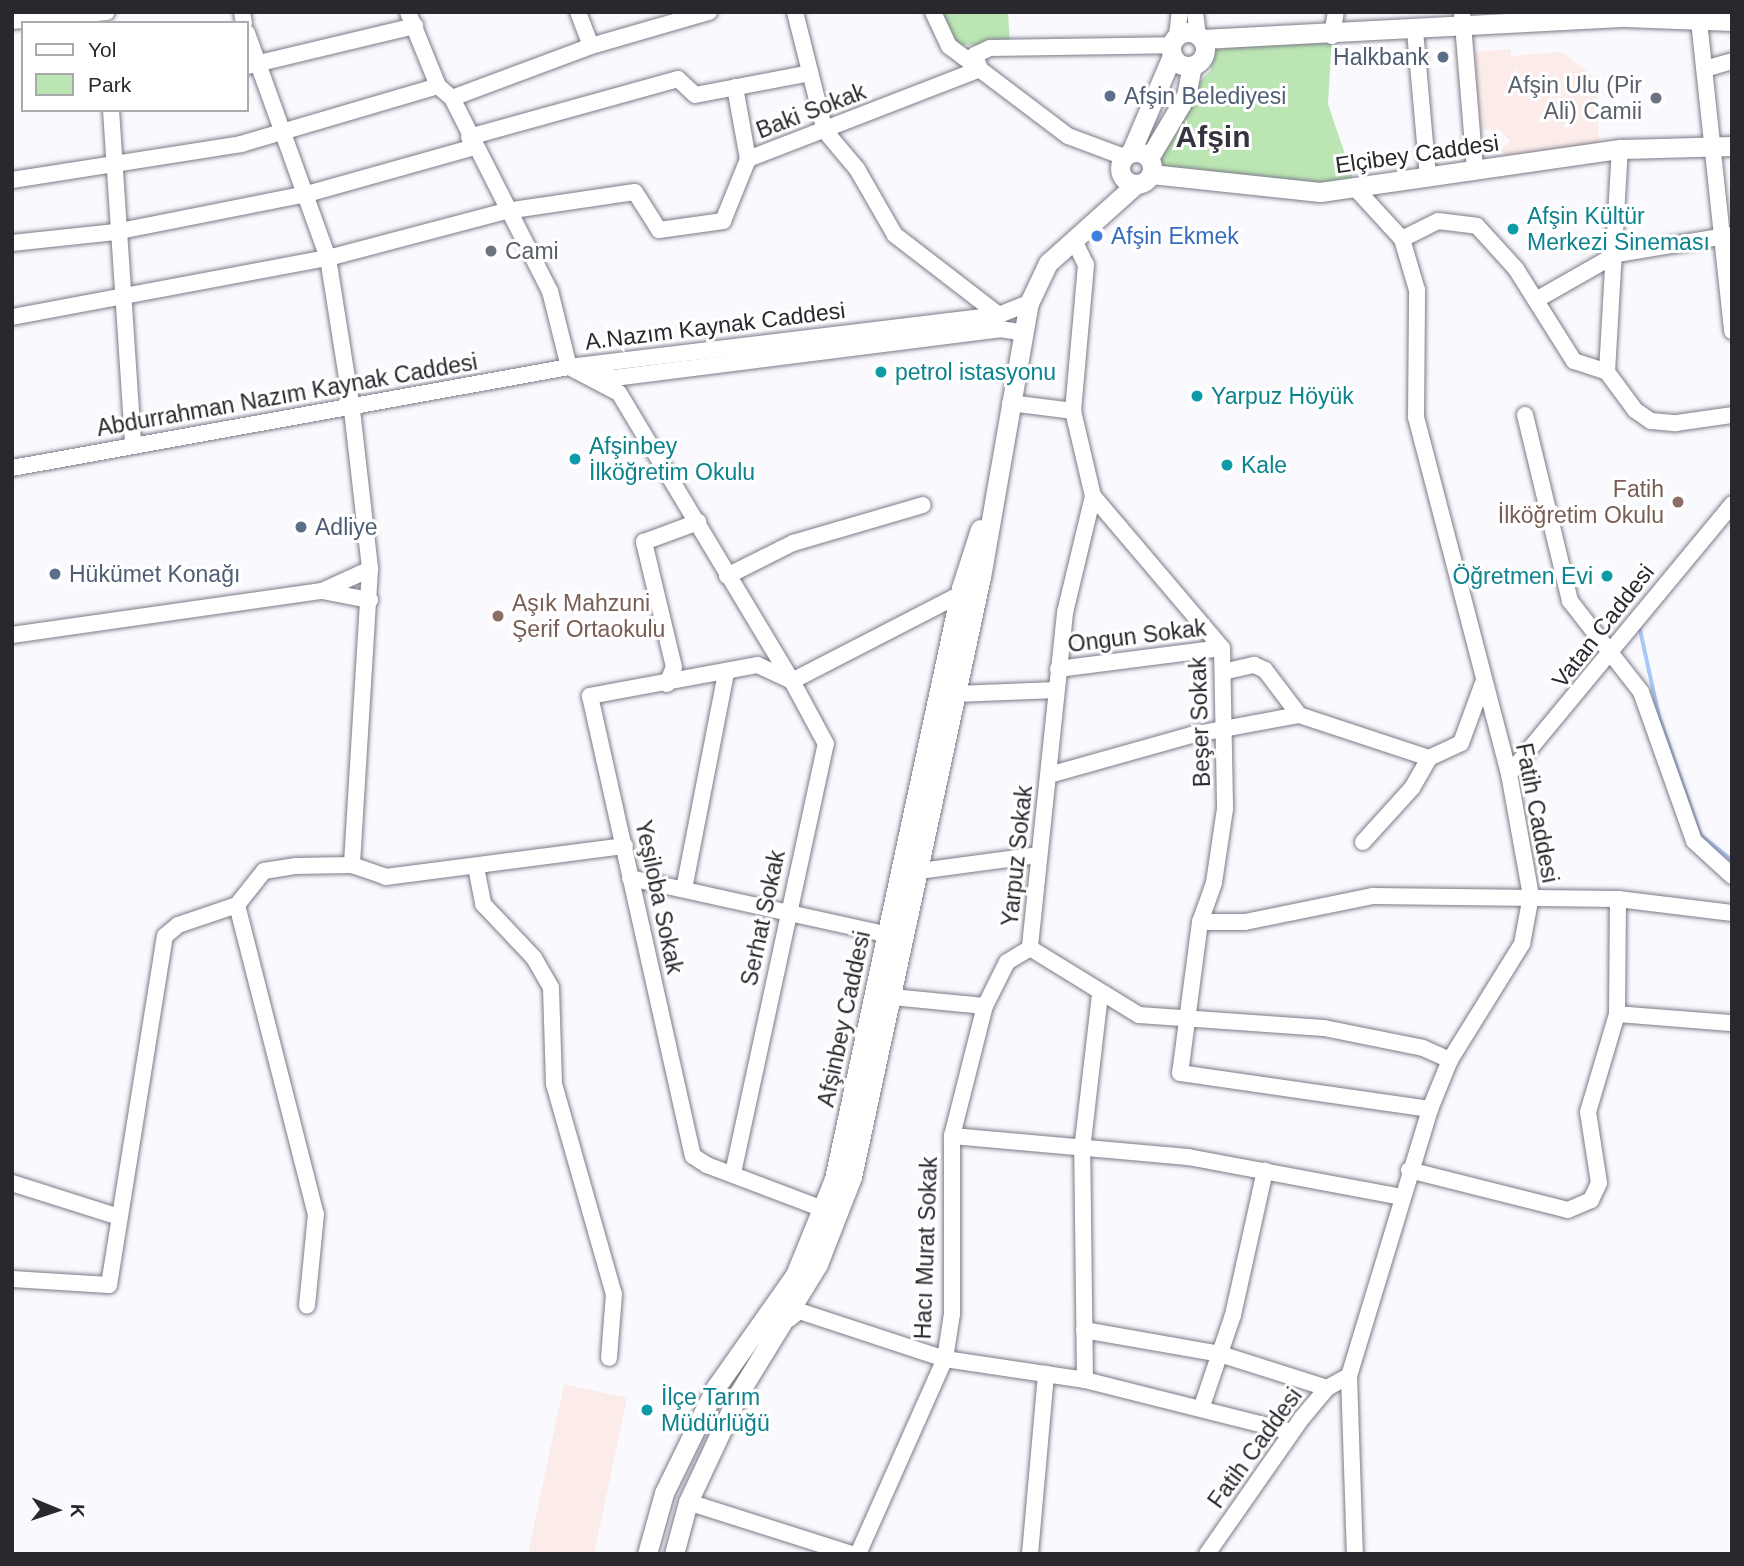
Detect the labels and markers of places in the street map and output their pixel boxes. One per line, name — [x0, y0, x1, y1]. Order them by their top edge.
place label: Halkbank — [1333, 43, 1429, 71]
marker: Halkbank — [1435, 49, 1451, 65]
place label: Afşin Ulu (Pir Ali) Camii — [1508, 71, 1642, 125]
place label: Afşin Belediyesi — [1124, 82, 1286, 110]
marker: Afşin Belediyesi — [1102, 88, 1118, 104]
marker: Afşin Ulu (Pir Ali) Camii — [1648, 90, 1664, 106]
place label: Afşin Kültür Merkezi Sineması — [1527, 202, 1710, 256]
marker: Afşin Kültür Merkezi Sineması — [1505, 221, 1521, 237]
place label: Afşin Ekmek — [1111, 222, 1239, 250]
marker: Afşin Ekmek — [1089, 228, 1105, 244]
place label: Cami — [505, 237, 559, 265]
marker: Cami — [483, 243, 499, 259]
place label: petrol istasyonu — [895, 358, 1056, 386]
marker: petrol istasyonu — [873, 364, 889, 380]
place label: Yarpuz Höyük — [1211, 382, 1354, 410]
marker: Yarpuz Höyük — [1189, 388, 1205, 404]
place label: Afşinbey İlköğretim Okulu — [589, 432, 755, 486]
marker: Afşinbey İlköğretim Okulu — [567, 451, 583, 467]
place label: Kale — [1241, 451, 1287, 479]
marker: Kale — [1219, 457, 1235, 473]
place label: Fatih İlköğretim Okulu — [1498, 475, 1664, 529]
marker: Fatih İlköğretim Okulu — [1670, 494, 1686, 510]
place label: Adliye — [315, 513, 378, 541]
marker: Adliye — [293, 519, 309, 535]
place label: Hükümet Konağı — [69, 560, 240, 588]
place label: Öğretmen Evi — [1452, 562, 1593, 590]
marker: Hükümet Konağı — [47, 566, 63, 582]
marker: Öğretmen Evi — [1599, 568, 1615, 584]
place label: Aşık Mahzuni Şerif Ortaokulu — [512, 589, 665, 643]
marker: Aşık Mahzuni Şerif Ortaokulu — [490, 608, 506, 624]
place label: İlçe Tarım Müdürlüğü — [661, 1383, 770, 1437]
marker: İlçe Tarım Müdürlüğü — [639, 1402, 655, 1418]

